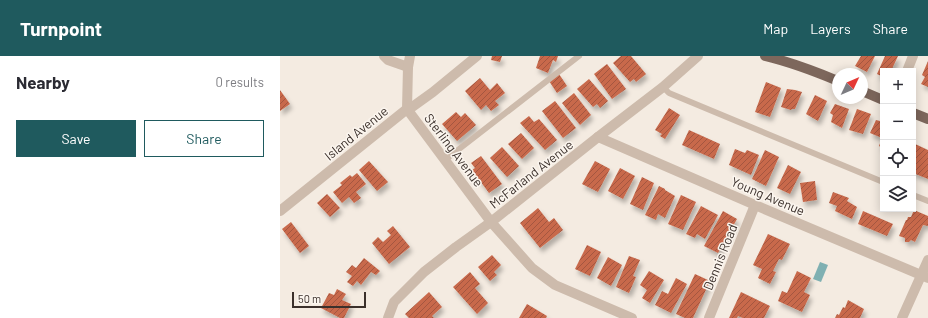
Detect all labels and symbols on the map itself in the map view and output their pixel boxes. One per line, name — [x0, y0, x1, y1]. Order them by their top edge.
north arrow — [832, 68, 868, 104]
street label: Island Avenue — [321, 102, 391, 164]
street label: Sterling Avenue — [421, 110, 487, 190]
street label: McFarland Avenue — [486, 136, 576, 212]
street label: Young Avenue — [729, 173, 807, 219]
street label: Dennis Road — [699, 222, 741, 292]
scale bar — [292, 290, 366, 309]

